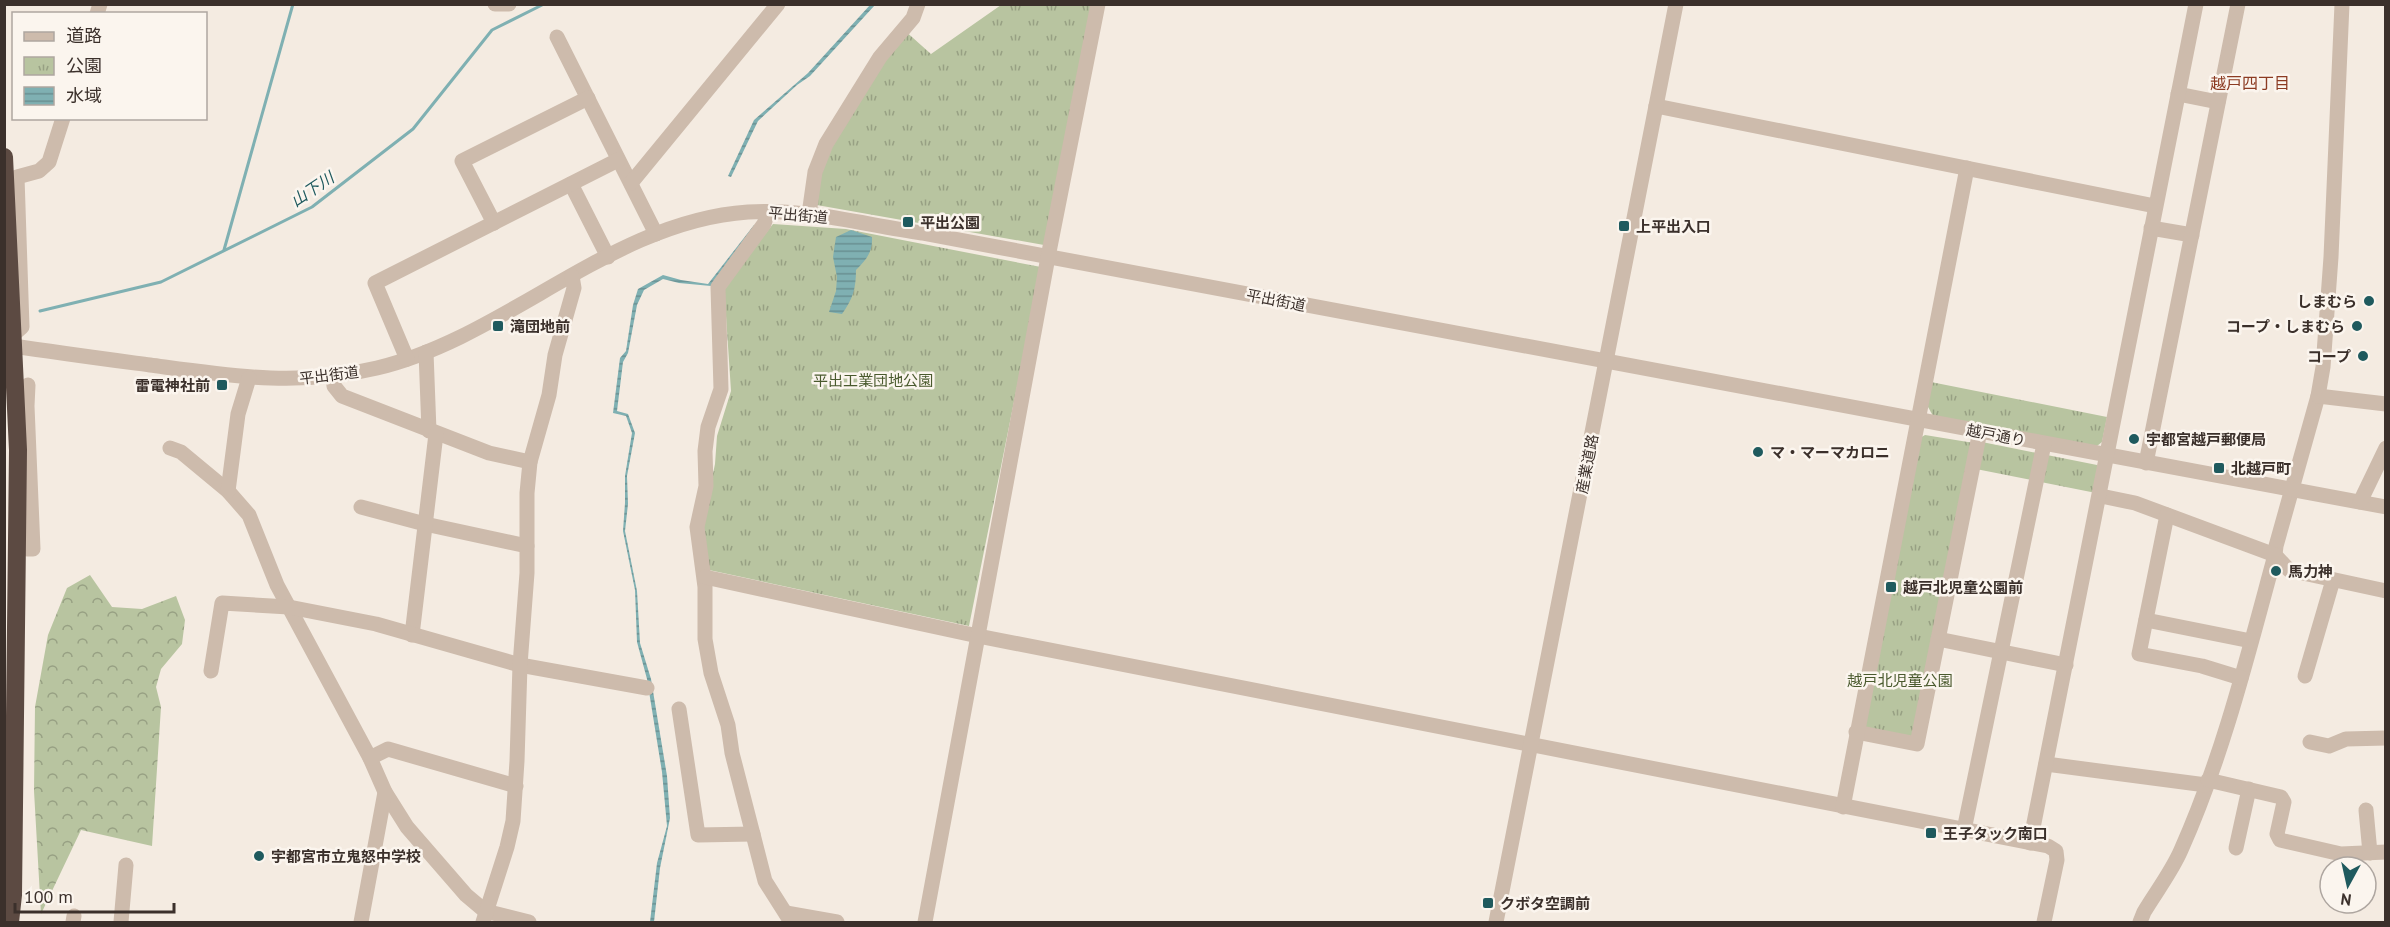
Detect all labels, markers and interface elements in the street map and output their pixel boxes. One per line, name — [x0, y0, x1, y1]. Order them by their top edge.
legend — [12, 12, 207, 120]
text: 道路 — [66, 24, 102, 47]
text: 公園 — [66, 54, 102, 77]
district label: 越戸四丁目 — [2210, 73, 2290, 93]
text: 水域 — [66, 84, 102, 107]
water label: 山下川 — [287, 166, 339, 211]
street label: 平出街道 — [767, 203, 829, 227]
place label: 平出公園 — [920, 213, 980, 232]
marker: 平出公園 — [901, 215, 915, 229]
place label: 上平出入口 — [1636, 217, 1711, 236]
marker: 上平出入口 — [1617, 219, 1631, 233]
street label: 平出街道 — [1245, 285, 1307, 315]
place label: しまむら — [2297, 292, 2357, 311]
marker: しまむら — [2362, 294, 2376, 308]
place label: 滝団地前 — [510, 317, 570, 336]
place label: コープ・しまむら — [2226, 317, 2345, 336]
marker: 滝団地前 — [491, 319, 505, 333]
marker: コープ・しまむら — [2350, 319, 2364, 333]
place label: コープ — [2307, 347, 2351, 366]
marker: コープ — [2356, 349, 2370, 363]
street label: 平出街道 — [298, 362, 360, 388]
park label: 平出工業団地公園 — [813, 371, 933, 390]
place label: 雷電神社前 — [135, 376, 210, 395]
marker: 雷電神社前 — [215, 378, 229, 392]
street label: 越戸通り — [1964, 420, 2027, 450]
place label: 宇都宮越戸郵便局 — [2146, 430, 2266, 449]
marker: 宇都宮越戸郵便局 — [2127, 432, 2141, 446]
street label: 産業道路 — [1572, 433, 1602, 495]
place label: マ・マーマカロニ — [1770, 443, 1890, 462]
marker: マ・マーマカロニ — [1751, 445, 1765, 459]
place label: 北越戸町 — [2231, 459, 2291, 478]
marker: 北越戸町 — [2212, 461, 2226, 475]
place label: 馬力神 — [2288, 562, 2333, 581]
marker: 馬力神 — [2269, 564, 2283, 578]
place label: 越戸北児童公園前 — [1903, 578, 2023, 597]
marker: 越戸北児童公園前 — [1884, 580, 1898, 594]
park label: 越戸北児童公園 — [1846, 671, 1953, 690]
place label: 王子タック南口 — [1943, 824, 2048, 843]
marker: 王子タック南口 — [1924, 826, 1938, 840]
place label: 宇都宮市立鬼怒中学校 — [271, 847, 421, 866]
marker: 宇都宮市立鬼怒中学校 — [252, 849, 266, 863]
north arrow — [2318, 855, 2378, 915]
scale bar — [15, 876, 174, 914]
text: 100 m — [24, 885, 73, 908]
text: N — [2339, 889, 2353, 910]
place label: クボタ空調前 — [1500, 894, 1590, 913]
marker: クボタ空調前 — [1481, 896, 1495, 910]

